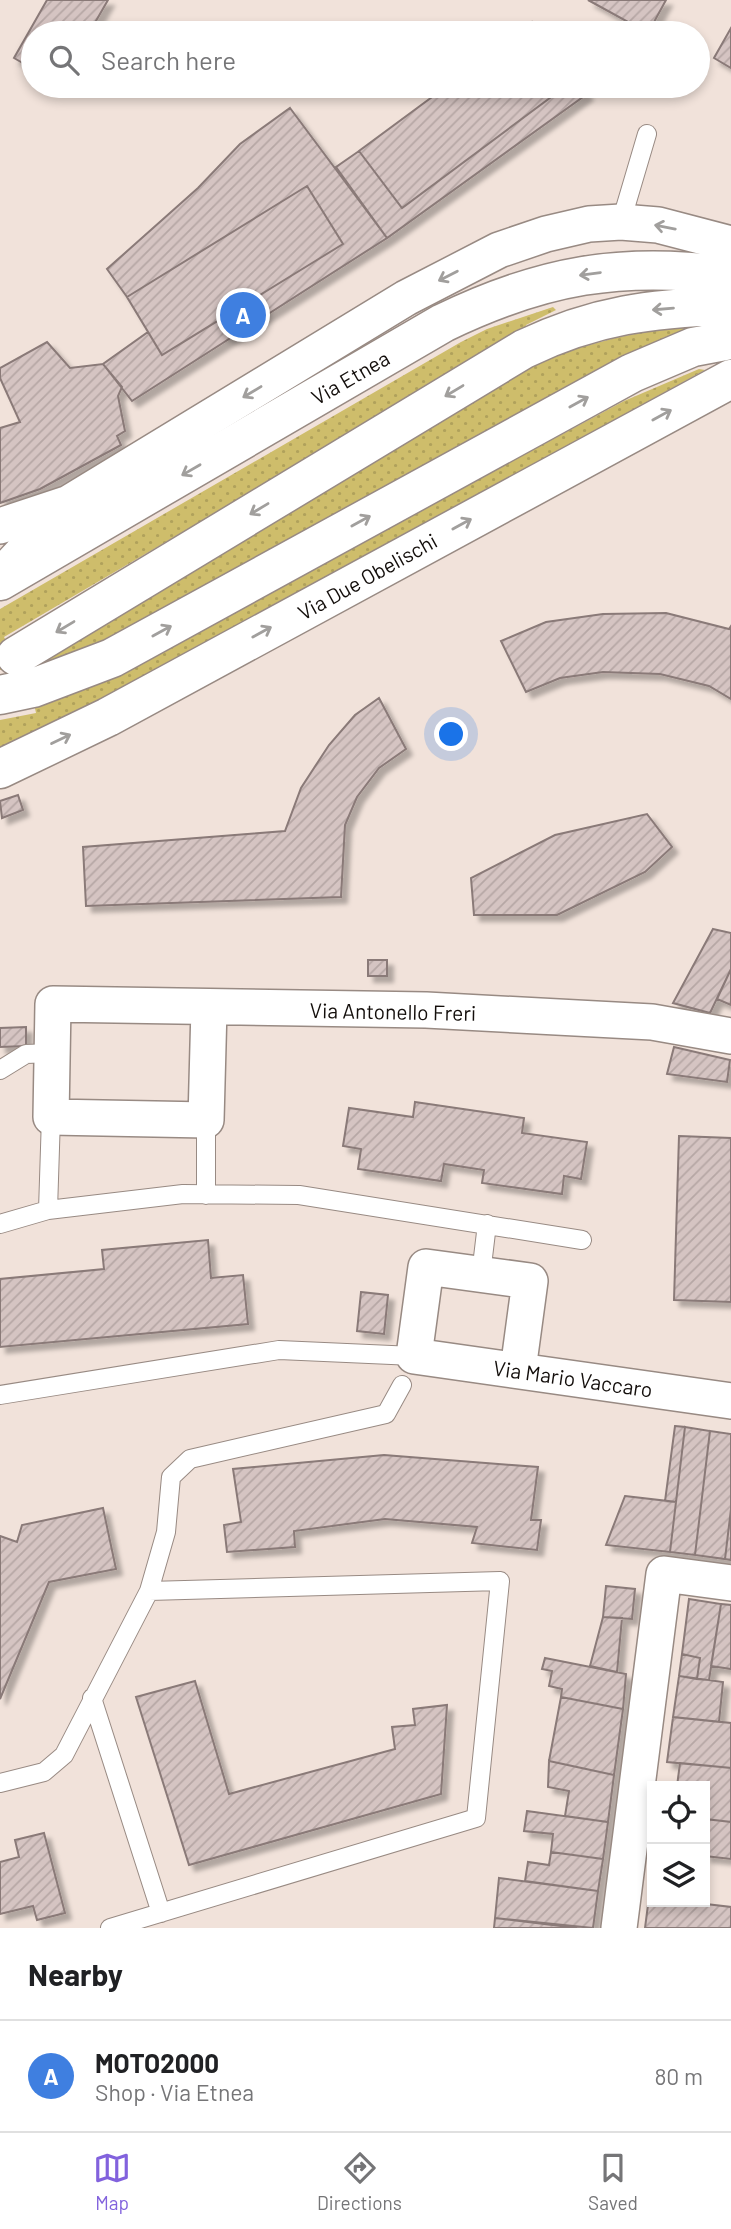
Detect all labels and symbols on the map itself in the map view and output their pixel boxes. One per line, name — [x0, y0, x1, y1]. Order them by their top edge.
one-way arrow — [654, 220, 677, 234]
one-way arrow — [579, 268, 602, 281]
one-way arrow — [438, 270, 459, 284]
pin: A — [220, 289, 266, 341]
one-way arrow — [652, 303, 675, 316]
street label: Via Etnea — [307, 345, 393, 409]
one-way arrow — [445, 384, 465, 398]
one-way arrow — [243, 385, 263, 399]
one-way arrow — [568, 395, 589, 409]
one-way arrow — [651, 408, 672, 421]
one-way arrow — [181, 463, 201, 477]
one-way arrow — [250, 502, 270, 516]
one-way arrow — [350, 514, 371, 528]
one-way arrow — [451, 516, 472, 530]
street label: Via Due Obelischi — [293, 527, 441, 625]
one-way arrow — [55, 620, 75, 634]
one-way arrow — [151, 624, 171, 638]
one-way arrow — [252, 625, 272, 639]
your location — [434, 717, 468, 751]
one-way arrow — [50, 732, 72, 745]
street label: Via Antonello Freri — [310, 997, 476, 1025]
street label: Via Mario Vaccaro — [492, 1354, 654, 1402]

